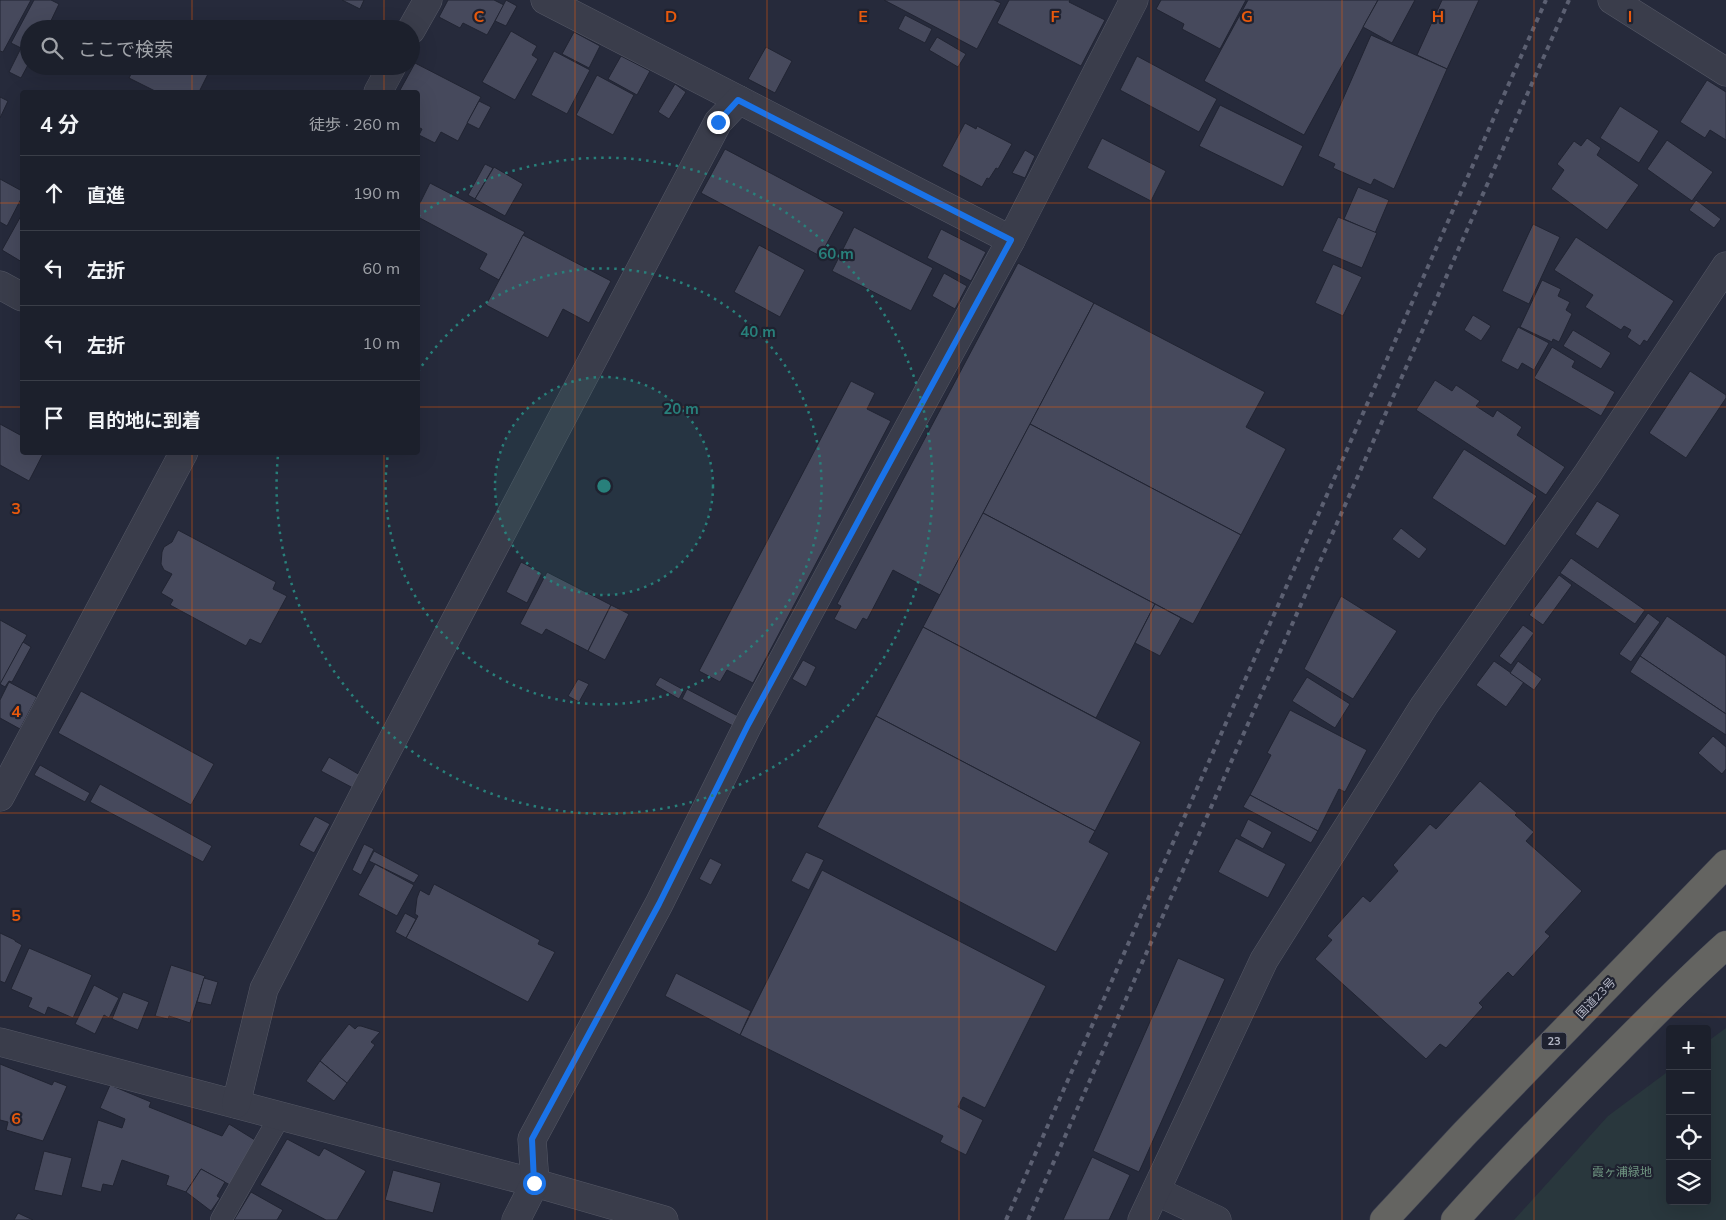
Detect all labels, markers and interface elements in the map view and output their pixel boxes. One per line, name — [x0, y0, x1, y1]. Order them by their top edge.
text: C — [474, 6, 485, 26]
text: D — [665, 6, 677, 26]
text: E — [858, 6, 868, 26]
text: F — [1050, 6, 1060, 26]
text: G — [1241, 6, 1253, 26]
text: H — [1432, 6, 1444, 26]
text: I — [1628, 6, 1632, 26]
search box — [20, 20, 420, 75]
icon: search — [38, 34, 66, 62]
text: ここで検索 — [78, 37, 173, 61]
text: 4 分 — [40, 111, 79, 137]
route end — [707, 111, 730, 134]
text: 徒歩 · 260 m — [309, 114, 400, 134]
icon: ahead — [40, 179, 68, 207]
text: 直進 — [87, 183, 125, 207]
text: 190 m — [353, 183, 400, 203]
text: 60 m — [818, 244, 854, 263]
icon: left — [40, 254, 68, 282]
text: 左折 — [87, 258, 125, 282]
text: 60 m — [363, 258, 400, 278]
text: 40 m — [740, 322, 776, 341]
icon: left — [40, 329, 68, 357]
text: 左折 — [87, 333, 125, 357]
text: 10 m — [363, 333, 400, 353]
text: 20 m — [663, 399, 699, 418]
icon: arrive — [40, 404, 68, 432]
text: 目的地に到着 — [87, 408, 201, 432]
centre of rings — [595, 477, 613, 495]
text: 3 — [11, 498, 21, 518]
text: 4 — [11, 701, 21, 721]
text: 5 — [11, 905, 21, 925]
street label: 国道23号 — [1573, 974, 1619, 1021]
map controls — [1666, 1025, 1711, 1205]
button: + — [1666, 1025, 1711, 1070]
road number: 23 — [1542, 1032, 1566, 1050]
button: − — [1666, 1070, 1711, 1115]
text: 6 — [11, 1108, 21, 1128]
button: locate — [1666, 1115, 1711, 1160]
button: layers — [1666, 1160, 1711, 1205]
park label: 霞ヶ浦緑地 — [1592, 1164, 1652, 1179]
route start — [523, 1172, 546, 1195]

